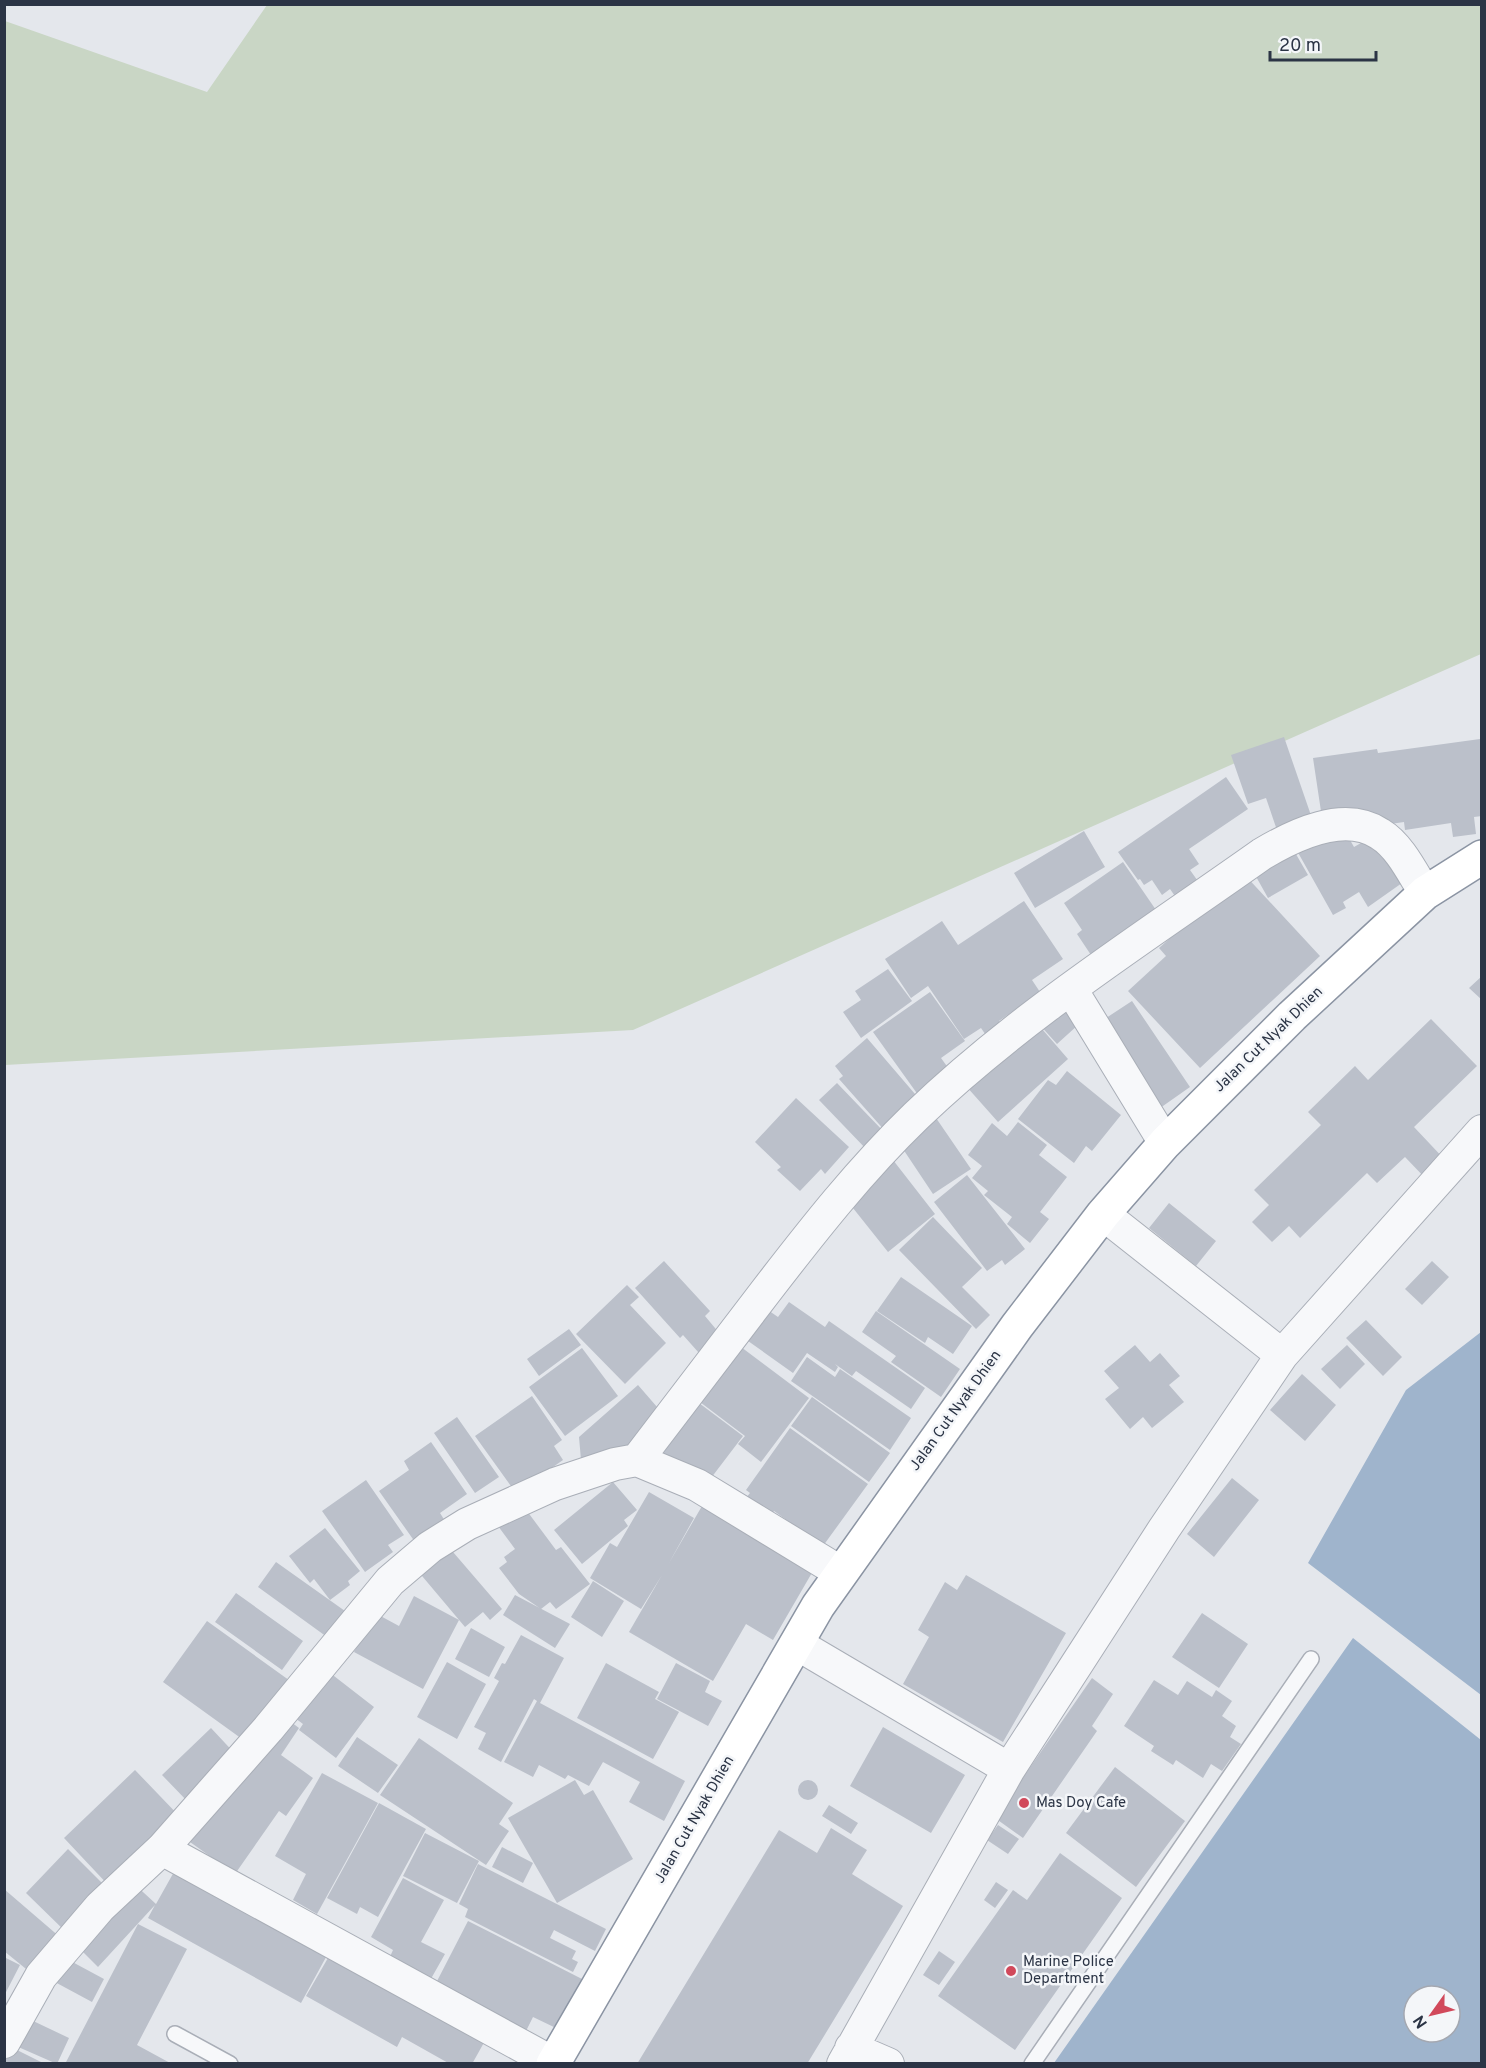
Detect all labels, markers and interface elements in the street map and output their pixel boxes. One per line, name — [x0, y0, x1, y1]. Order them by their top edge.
scale bar — [1270, 24, 1376, 62]
text: 20 m — [1279, 35, 1321, 58]
street label: Jalan Cut Nyak Dhien — [1211, 983, 1327, 1097]
street label: Jalan Cut Nyak Dhien — [906, 1347, 1006, 1475]
street label: Jalan Cut Nyak Dhien — [651, 1753, 739, 1887]
place label: Mas Doy Cafe — [1036, 1794, 1126, 1813]
marker: Mas Doy Cafe — [1017, 1796, 1031, 1810]
place label: Marine Police Department — [1023, 1953, 1114, 1989]
marker: Marine Police Department — [1004, 1964, 1018, 1978]
north arrow — [1402, 1984, 1462, 2044]
text: N — [1410, 2011, 1433, 2032]

